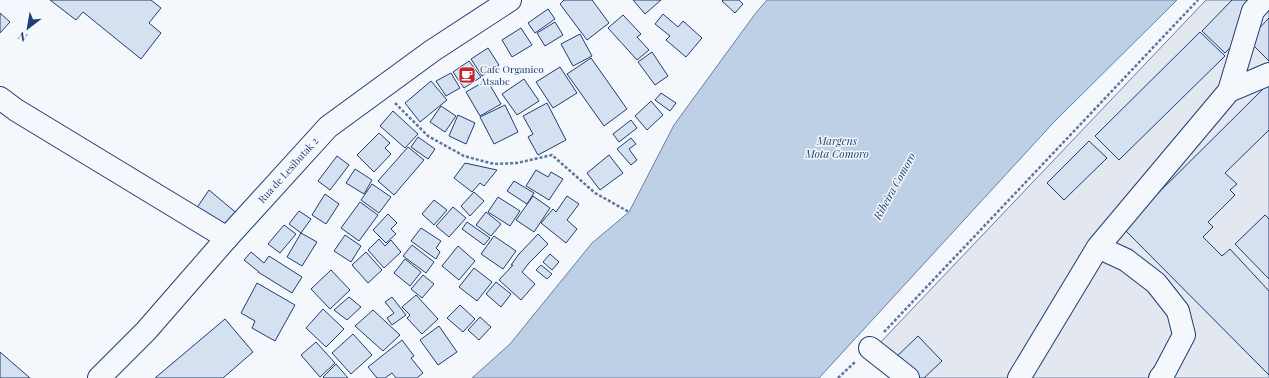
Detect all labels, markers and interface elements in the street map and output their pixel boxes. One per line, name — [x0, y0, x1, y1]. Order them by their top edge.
north arrow — [8, 8, 48, 48]
text: N — [15, 28, 30, 45]
place label: Cafe Organico Atsabe — [479, 62, 544, 88]
cafe icon: Cafe Organico Atsabe — [457, 65, 477, 85]
water label: Margens Mota Comoro — [804, 133, 869, 161]
street label: Rua de Lesibutak 2 — [255, 134, 321, 206]
water label: Ribeira Comoro — [869, 150, 919, 223]

